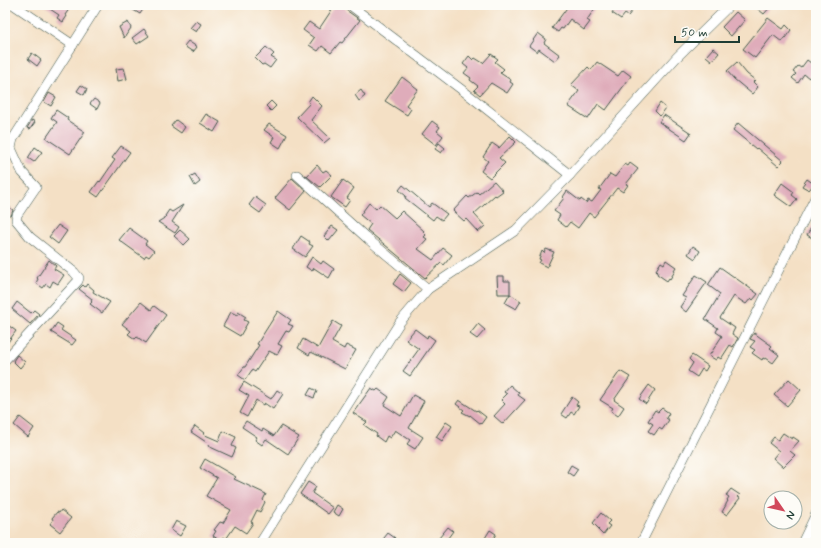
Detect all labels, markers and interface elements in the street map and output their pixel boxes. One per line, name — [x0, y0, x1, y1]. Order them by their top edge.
scale bar — [675, 18, 739, 44]
text: 50 m — [681, 25, 708, 41]
north arrow — [763, 490, 803, 530]
text: N — [783, 508, 798, 522]

